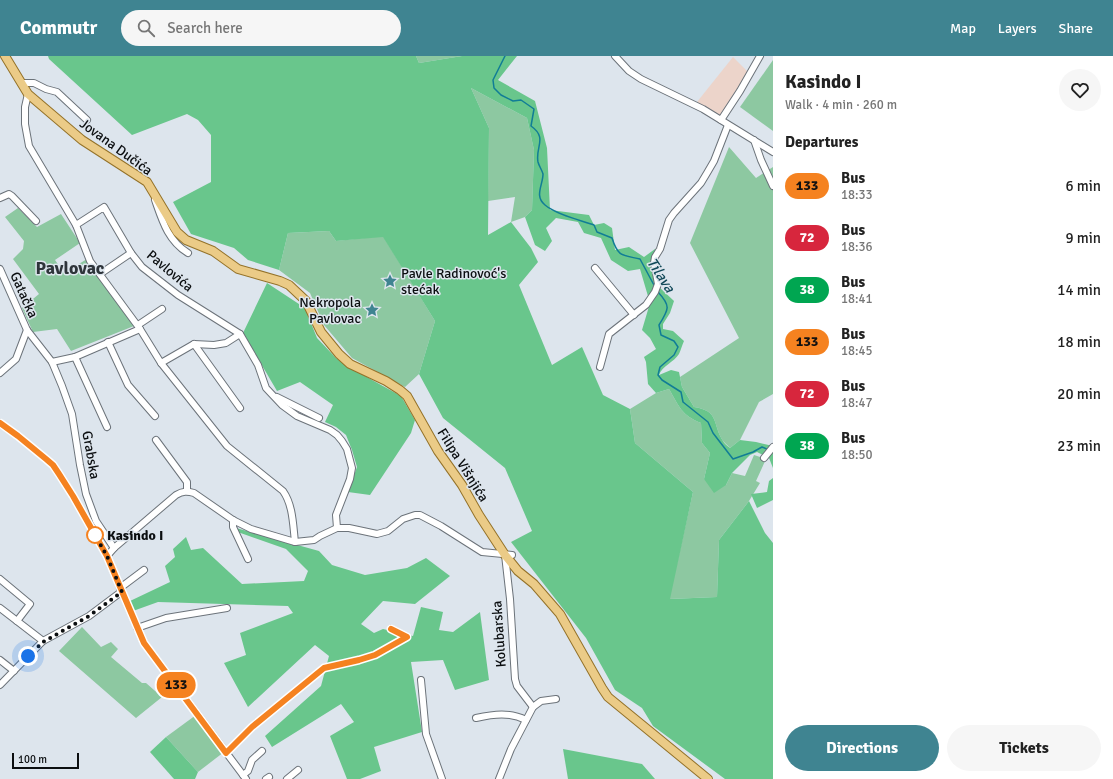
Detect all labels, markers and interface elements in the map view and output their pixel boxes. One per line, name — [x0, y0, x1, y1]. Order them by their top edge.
search box — [121, 10, 401, 46]
text: Commutr — [20, 16, 97, 40]
icon: search — [135, 17, 157, 39]
text: Search here — [167, 19, 243, 37]
text: Map — [950, 20, 976, 37]
text: Layers — [998, 20, 1037, 37]
text: Share — [1059, 20, 1093, 37]
button: heart — [1059, 69, 1101, 111]
text: Kasindo I — [785, 70, 861, 94]
text: Walk · 4 min · 260 m — [785, 97, 897, 113]
street label: Jovana Dučića — [76, 115, 156, 179]
text: Departures — [785, 133, 858, 151]
text: Bus — [841, 169, 865, 187]
text: 133 — [796, 177, 818, 194]
text: 6 min — [1065, 177, 1101, 195]
text: 18:33 — [841, 187, 873, 203]
text: Bus — [841, 221, 865, 239]
text: 72 — [799, 229, 815, 246]
text: 9 min — [1065, 229, 1101, 247]
text: 18:36 — [841, 239, 873, 255]
street label: Pavlovića — [143, 247, 197, 295]
water label: Tilava — [643, 254, 679, 296]
district label: Pavlovac — [36, 257, 105, 279]
place label: Pavle Radinovoć's stećak — [401, 265, 506, 298]
street label: Gatačka — [6, 269, 42, 321]
place icon: Pavle Radinovoć's stećak — [382, 273, 398, 289]
text: Bus — [841, 273, 865, 291]
text: 38 — [799, 281, 815, 298]
text: 14 min — [1057, 281, 1101, 299]
text: 18:41 — [841, 291, 873, 307]
place label: Nekropola Pavlovac — [299, 294, 361, 327]
place icon: Nekropola Pavlovac — [364, 302, 380, 318]
text: Bus — [841, 325, 865, 343]
text: 133 — [796, 333, 818, 350]
text: 18 min — [1057, 333, 1101, 351]
text: 18:45 — [841, 343, 873, 359]
text: Bus — [841, 377, 865, 395]
text: 72 — [799, 385, 815, 402]
text: 20 min — [1057, 385, 1101, 403]
text: 18:47 — [841, 395, 873, 411]
street label: Filipa Višnjića — [434, 425, 492, 505]
text: Bus — [841, 429, 865, 447]
street label: Grabska — [78, 430, 104, 480]
text: 38 — [799, 437, 815, 454]
text: 23 min — [1057, 437, 1101, 455]
text: 18:50 — [841, 447, 873, 463]
marker: Kasindo I — [86, 526, 104, 544]
place label: Kasindo I — [107, 527, 163, 544]
street label: Kolubarska — [488, 600, 510, 668]
your location — [18, 646, 38, 666]
line badge: 133 — [153, 672, 199, 698]
text: 133 — [165, 676, 187, 693]
button: Directions — [785, 725, 939, 771]
button: Tickets — [947, 725, 1101, 771]
scale bar — [12, 751, 79, 770]
text: 100 m — [18, 753, 47, 766]

